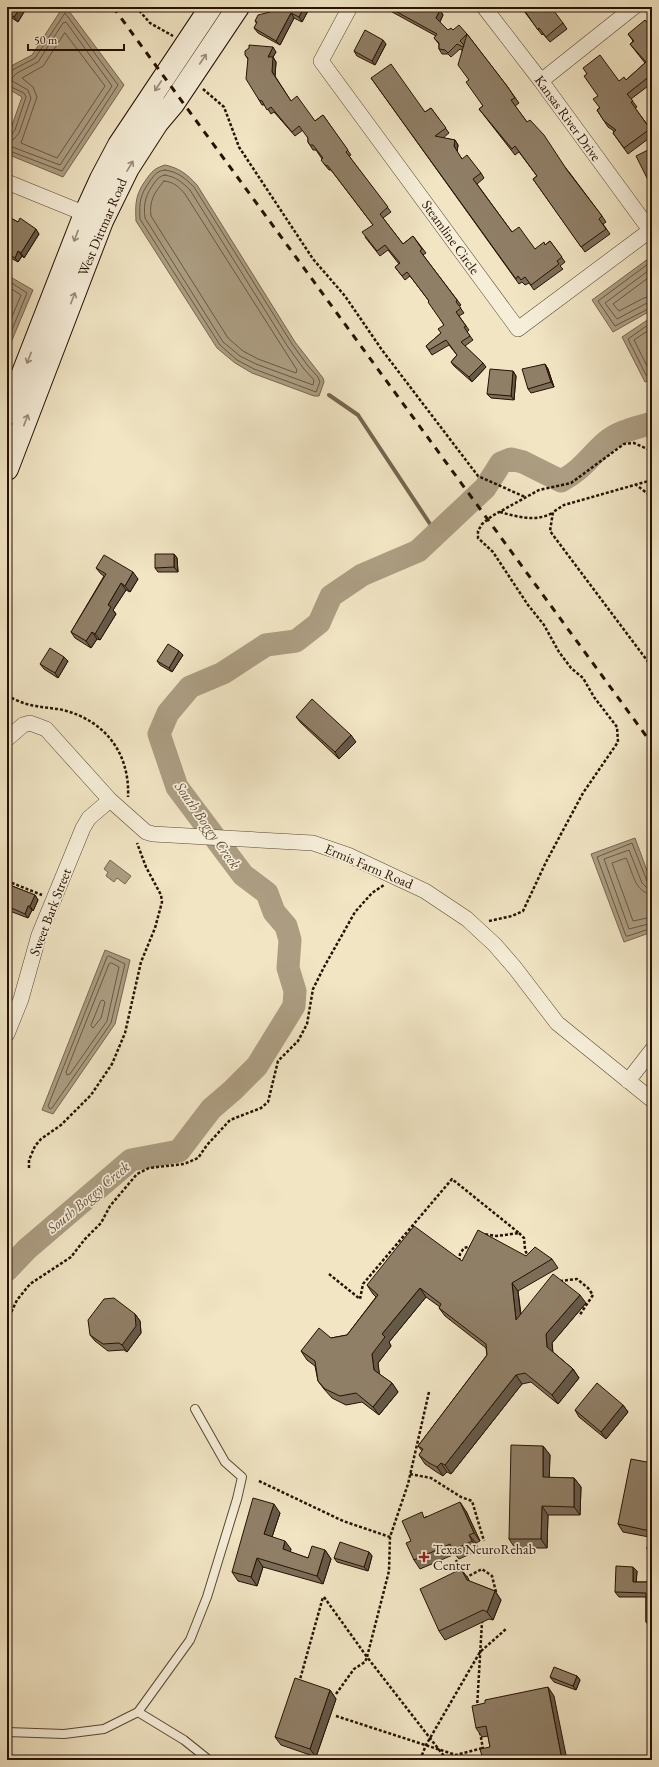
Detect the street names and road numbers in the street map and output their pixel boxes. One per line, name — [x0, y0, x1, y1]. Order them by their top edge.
street label: Kansas River Drive — [531, 71, 606, 165]
street label: West Dittmar Road — [73, 174, 131, 279]
street label: Steamline Circle — [418, 196, 484, 278]
street label: Ermis Farm Road — [322, 839, 417, 893]
street label: Sweet Bark Street — [25, 865, 75, 958]

